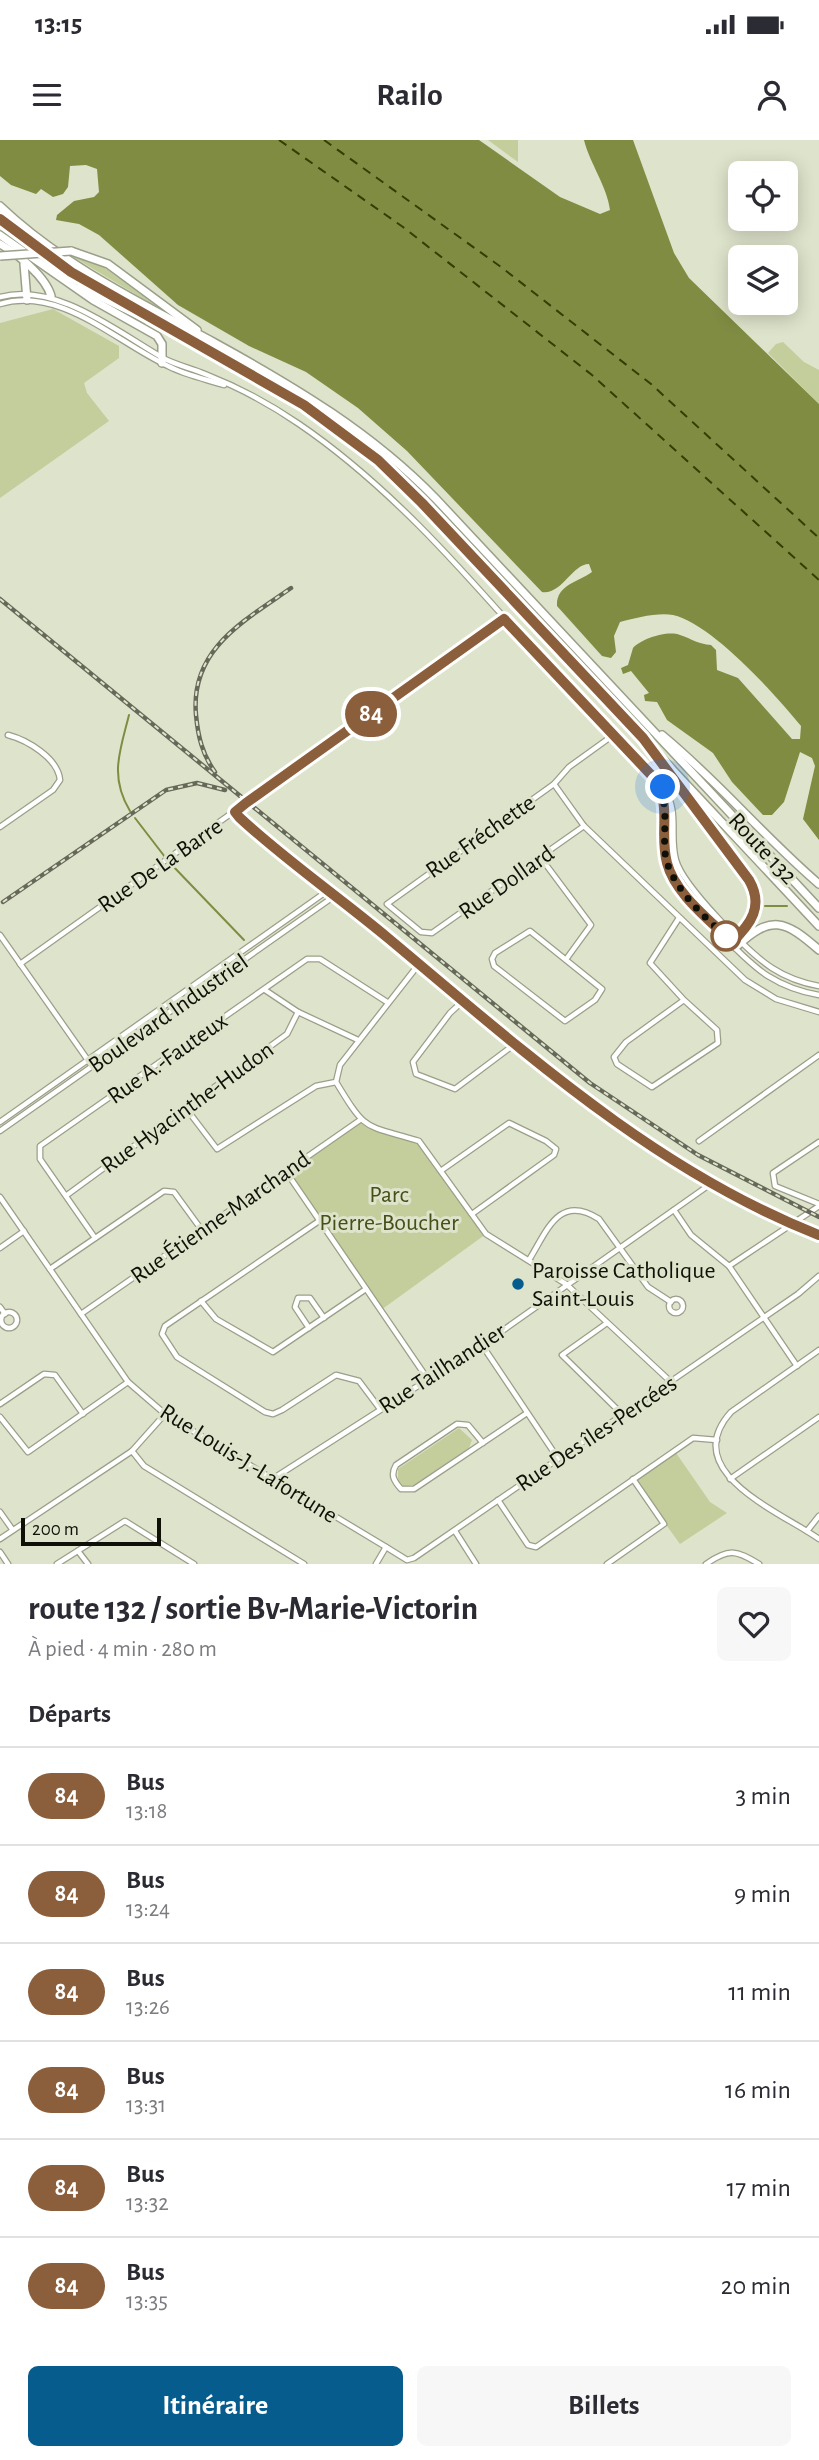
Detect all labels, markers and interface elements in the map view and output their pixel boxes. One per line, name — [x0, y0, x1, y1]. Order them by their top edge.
text: 13:15 — [35, 11, 82, 37]
icon: menu — [28, 76, 66, 114]
icon: person — [753, 76, 791, 114]
text: Railo — [376, 79, 443, 111]
map controls — [728, 161, 798, 315]
button: locate — [728, 161, 798, 231]
button: layers — [728, 245, 798, 315]
line badge: 84 — [340, 691, 402, 737]
text: 84 — [359, 702, 383, 726]
your location — [645, 769, 680, 804]
street label: Rue Fréchette — [422, 791, 540, 883]
street label: Route 132 — [724, 808, 801, 889]
street label: Rue De La Barre — [94, 814, 227, 917]
street label: Rue Dollard — [455, 841, 559, 924]
unlabelled marker — [711, 921, 741, 951]
street label: Boulevard Industriel — [84, 950, 253, 1078]
street label: Rue A.-Fauteux — [103, 1008, 232, 1109]
street label: Rue Hyacinthe-Hudon — [97, 1037, 278, 1178]
street label: Rue Étienne-Marchand — [125, 1145, 315, 1289]
park label: Parc Pierre-Boucher — [319, 1183, 459, 1235]
place label: Paroisse Catholique Saint-Louis — [532, 1259, 716, 1311]
marker: Paroisse Catholique Saint-Louis — [510, 1276, 526, 1292]
street label: Rue Tailhandier — [375, 1319, 510, 1419]
street label: Rue Des îles-Percées — [512, 1371, 681, 1496]
street label: Rue Louis-J.-Lafortune — [156, 1400, 341, 1528]
scale bar — [21, 1515, 161, 1547]
text: 200 m — [32, 1520, 79, 1539]
button: heart — [717, 1587, 791, 1661]
text: route 132 / sortie Bv-Marie-Victorin — [28, 1593, 478, 1626]
text: À pied · 4 min · 280 m — [28, 1638, 217, 1661]
text: Départs — [28, 1701, 111, 1727]
text: Bus — [126, 1769, 165, 1795]
text: 3 min — [735, 1783, 791, 1809]
text: 84 — [55, 1784, 78, 1808]
text: 13:18 — [126, 1800, 167, 1823]
text: Bus — [126, 1867, 165, 1893]
text: 9 min — [734, 1881, 791, 1907]
text: 84 — [55, 1882, 78, 1906]
text: 13:24 — [126, 1898, 170, 1921]
text: Bus — [126, 1965, 165, 1991]
text: 11 min — [728, 1979, 791, 2005]
text: 84 — [55, 1980, 78, 2004]
text: 13:26 — [126, 1996, 170, 2019]
text: Bus — [126, 2063, 165, 2089]
text: 16 min — [725, 2077, 791, 2103]
text: 84 — [55, 2078, 78, 2102]
text: 13:31 — [126, 2094, 166, 2117]
text: Bus — [126, 2161, 165, 2187]
text: 17 min — [726, 2175, 791, 2201]
text: 84 — [55, 2176, 78, 2200]
text: 13:32 — [126, 2192, 169, 2215]
text: Bus — [126, 2259, 165, 2285]
text: 20 min — [721, 2273, 791, 2299]
text: 84 — [55, 2274, 78, 2298]
text: 13:35 — [126, 2290, 168, 2313]
button: Itinéraire — [28, 2366, 403, 2446]
button: Billets — [417, 2366, 791, 2446]

